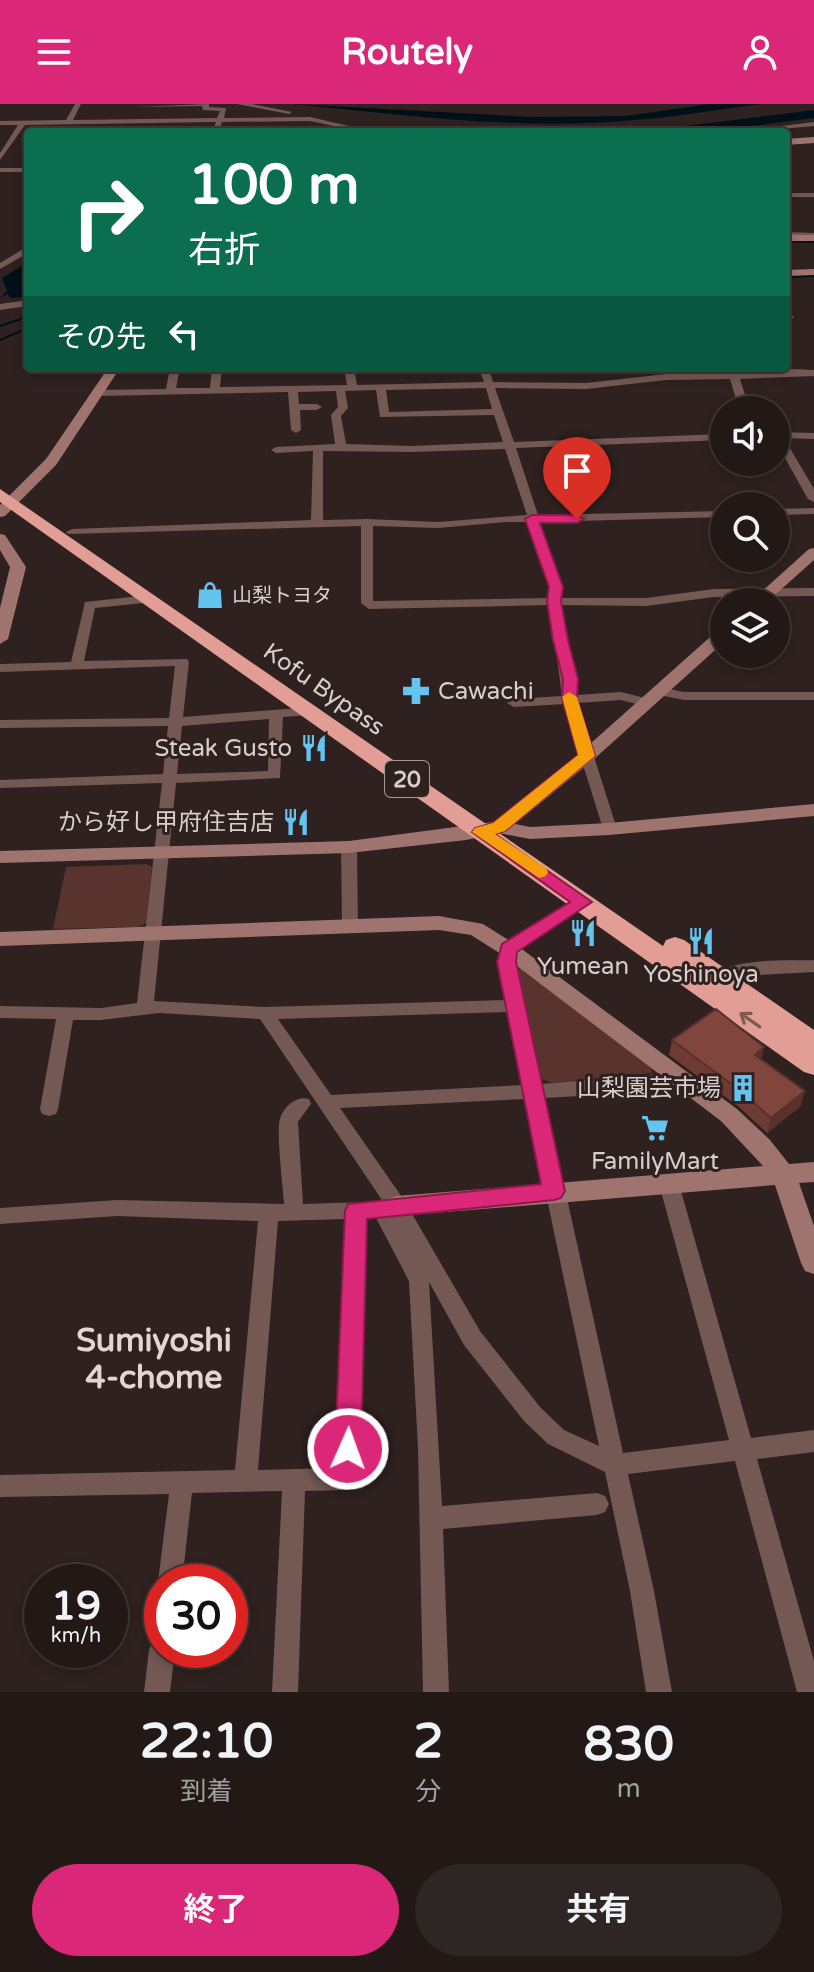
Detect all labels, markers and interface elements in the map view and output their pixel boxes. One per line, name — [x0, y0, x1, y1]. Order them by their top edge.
icon: menu — [32, 30, 76, 74]
icon: person — [738, 30, 782, 74]
text: Routely — [341, 31, 473, 74]
text: 100 m — [188, 152, 359, 219]
icon: right — [56, 160, 160, 264]
text: 右折 — [188, 229, 260, 272]
icon: left — [162, 312, 206, 356]
text: その先 — [56, 319, 146, 356]
map controls — [710, 396, 790, 668]
button: sound — [710, 396, 790, 476]
pin — [543, 437, 611, 519]
icon: arrive — [555, 449, 599, 493]
button: search — [710, 492, 790, 572]
shop icon: 山梨トヨタ — [195, 580, 225, 610]
place label: 山梨トヨタ — [232, 584, 332, 608]
button: layers — [710, 588, 790, 668]
street label: Kofu Bypass — [257, 637, 390, 742]
pharmacy icon: Cawachi — [401, 676, 431, 706]
place label: Cawachi — [438, 677, 534, 706]
restaurant icon: Steak Gusto — [299, 733, 329, 763]
place label: Steak Gusto — [155, 734, 292, 763]
road number: 20 — [385, 761, 429, 797]
restaurant icon: から好し甲府住吉店 — [281, 807, 311, 837]
place label: から好し甲府住吉店 — [58, 808, 274, 837]
restaurant icon: Yumean — [568, 918, 598, 948]
restaurant icon: Yoshinoya — [686, 926, 716, 956]
place label: Yumean — [537, 952, 629, 981]
place label: Yoshinoya — [643, 960, 759, 989]
one-way arrow — [740, 1012, 762, 1028]
building icon: 山梨園芸市場 — [728, 1073, 758, 1103]
place label: 山梨園芸市場 — [577, 1074, 721, 1103]
supermarket icon: FamilyMart — [640, 1113, 670, 1143]
place label: FamilyMart — [591, 1147, 719, 1176]
district label: Sumiyoshi 4-chome — [76, 1322, 232, 1397]
position arrow — [306, 1407, 390, 1491]
speed limit sign: 30 — [144, 1564, 248, 1668]
text: 19 — [51, 1582, 101, 1630]
text: km/h — [51, 1624, 101, 1648]
text: 22:10 — [140, 1713, 273, 1771]
text: 2 — [413, 1713, 443, 1771]
text: 830 — [583, 1716, 674, 1774]
text: m — [617, 1773, 641, 1804]
text: 到着 — [181, 1776, 233, 1807]
text: 分 — [415, 1776, 441, 1807]
button: 終了 — [32, 1864, 399, 1956]
button: 共有 — [415, 1864, 782, 1956]

